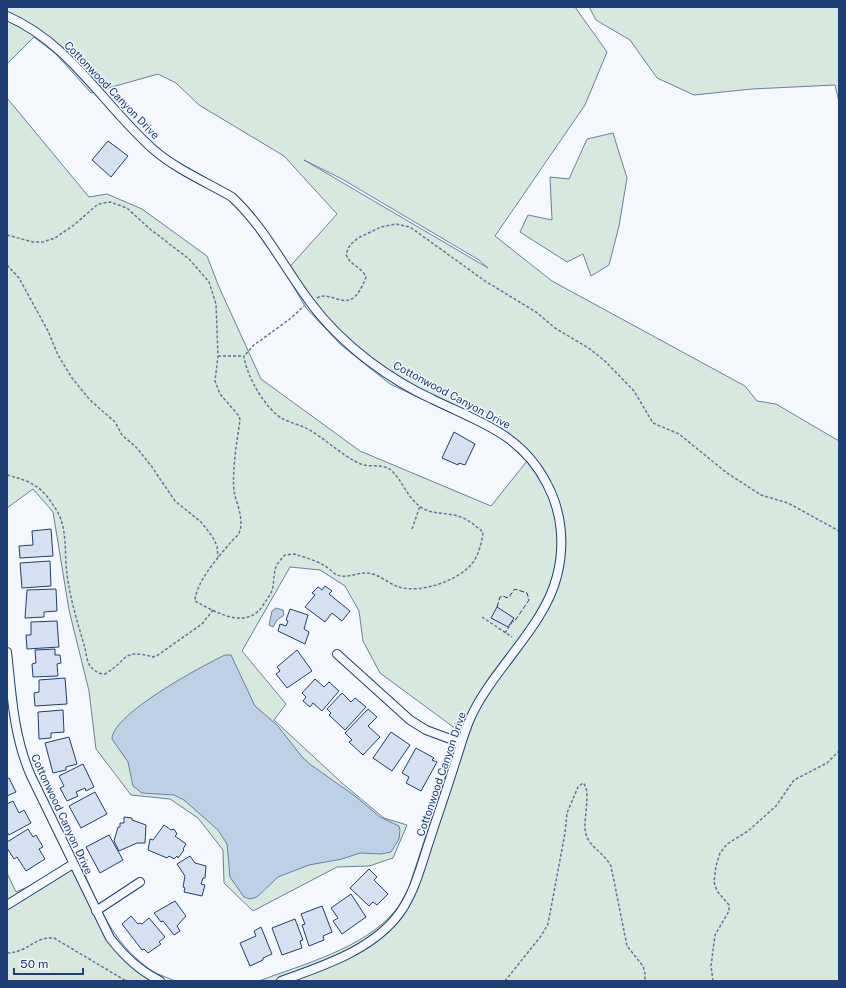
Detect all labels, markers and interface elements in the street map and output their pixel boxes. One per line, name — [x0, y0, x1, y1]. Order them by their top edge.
street label: Cottonwood Canyon Drive — [62, 39, 162, 141]
street label: Cottonwood Canyon Drive — [391, 359, 513, 431]
street label: Cottonwood Canyon Drive — [414, 710, 468, 838]
street label: Cottonwood Canyon Drive — [29, 752, 95, 876]
scale bar — [14, 950, 83, 976]
text: 50 m — [20, 957, 48, 971]

